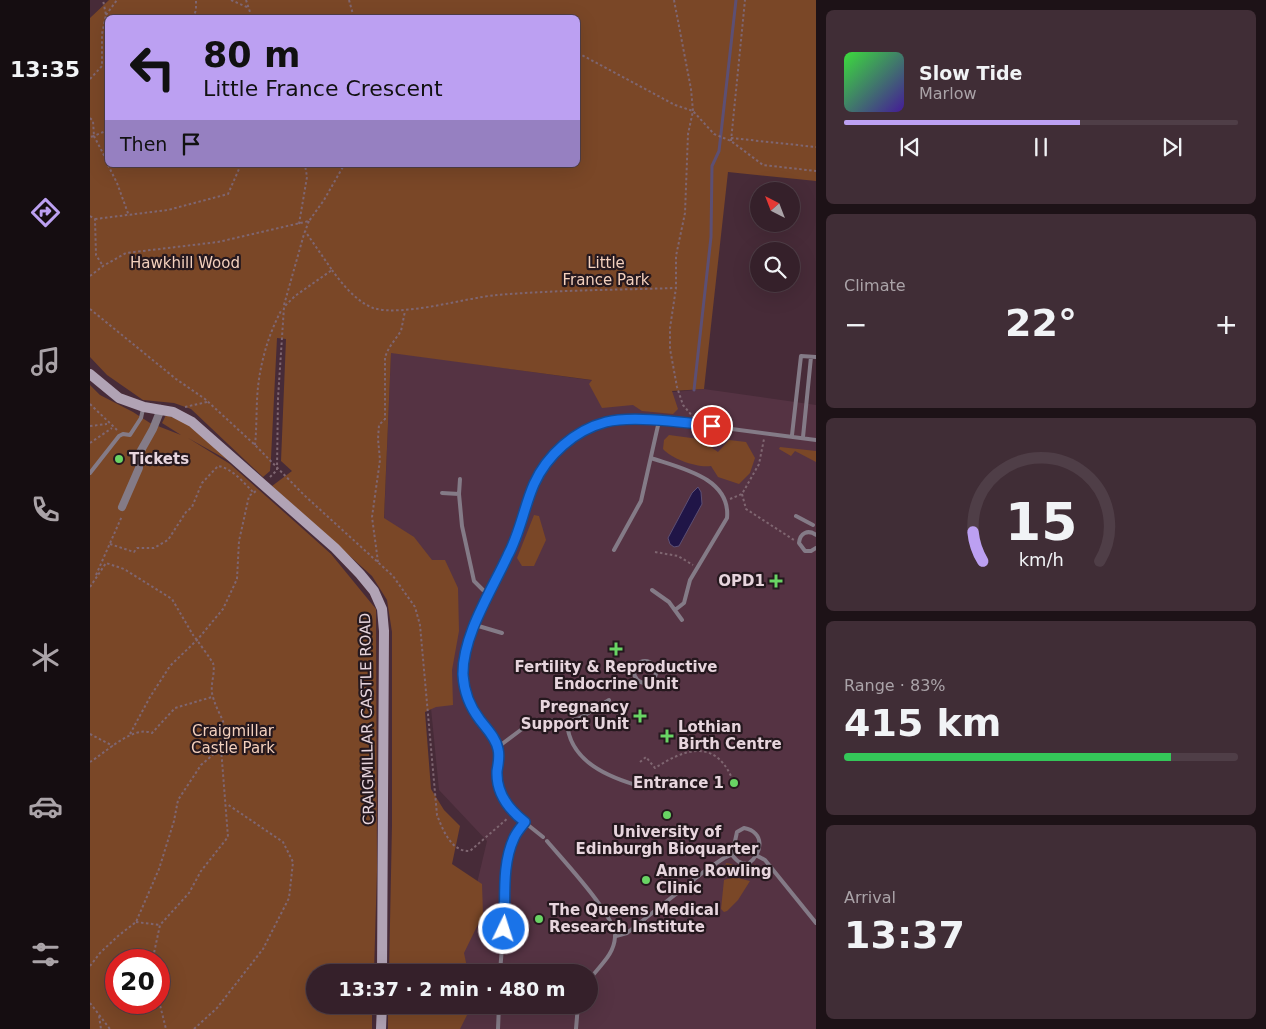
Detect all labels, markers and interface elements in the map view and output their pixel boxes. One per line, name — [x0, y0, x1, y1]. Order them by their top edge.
icon: left — [120, 35, 185, 100]
text: 80 m — [203, 35, 300, 75]
text: 13:35 — [10, 57, 80, 82]
text: Slow Tide — [919, 62, 1022, 84]
text: Little France Crescent — [203, 76, 443, 101]
text: Marlow — [919, 84, 977, 103]
icon: arrive — [177, 130, 205, 158]
text: Then — [120, 133, 167, 155]
icon: previous — [896, 133, 924, 161]
icon: pause — [1027, 133, 1055, 161]
icon: next — [1158, 133, 1186, 161]
north arrow — [750, 182, 800, 232]
map controls — [750, 182, 800, 292]
icon: directions — [28, 195, 63, 230]
button: search — [750, 242, 800, 292]
park label: Hawkhill Wood — [130, 254, 240, 272]
park label: Little France Park — [562, 254, 650, 289]
text: Climate — [844, 276, 906, 295]
text: 22° — [1005, 301, 1077, 345]
text: − — [844, 308, 867, 341]
text: + — [1215, 308, 1238, 341]
icon: music — [28, 344, 63, 379]
pin — [691, 405, 733, 447]
icon: arrive — [698, 412, 726, 440]
place label: Tickets — [129, 450, 189, 468]
marker: Tickets — [113, 453, 125, 465]
icon: phone — [28, 492, 63, 527]
text: 15 — [1005, 492, 1077, 552]
text: km/h — [1018, 549, 1064, 570]
place label: OPD1 — [718, 572, 765, 590]
marker: OPD1 — [769, 574, 783, 588]
street label: CRAIGMILLAR CASTLE ROAD — [356, 613, 378, 825]
icon: climate — [28, 640, 63, 675]
marker: Fertility & Reproductive Endocrine Unit — [609, 642, 623, 656]
place label: Fertility & Reproductive Endocrine Unit — [514, 658, 718, 693]
text: Range · 83% — [844, 676, 946, 695]
place label: Pregnancy Support Unit — [521, 698, 629, 733]
text: 415 km — [844, 701, 1001, 745]
marker: Pregnancy Support Unit — [633, 709, 647, 723]
place label: Lothian Birth Centre — [678, 718, 782, 753]
park label: Craigmillar Castle Park — [191, 722, 275, 757]
marker: Lothian Birth Centre — [660, 729, 674, 743]
place label: Entrance 1 — [633, 774, 724, 792]
marker: Entrance 1 — [728, 777, 740, 789]
icon: car — [28, 789, 63, 824]
marker: University of Edinburgh Bioquarter — [661, 809, 673, 821]
place label: University of Edinburgh Bioquarter — [576, 823, 759, 858]
place label: Anne Rowling Clinic — [656, 862, 772, 897]
marker: Anne Rowling Clinic — [640, 874, 652, 886]
text: Arrival — [844, 888, 896, 907]
place label: The Queens Medical Research Institute — [549, 901, 719, 936]
position arrow — [477, 902, 529, 954]
marker: The Queens Medical Research Institute — [533, 913, 545, 925]
text: 13:37 — [844, 913, 965, 957]
icon: filters — [28, 937, 63, 972]
speed limit sign: 20 — [105, 949, 170, 1014]
text: 13:37 · 2 min · 480 m — [338, 978, 566, 1000]

